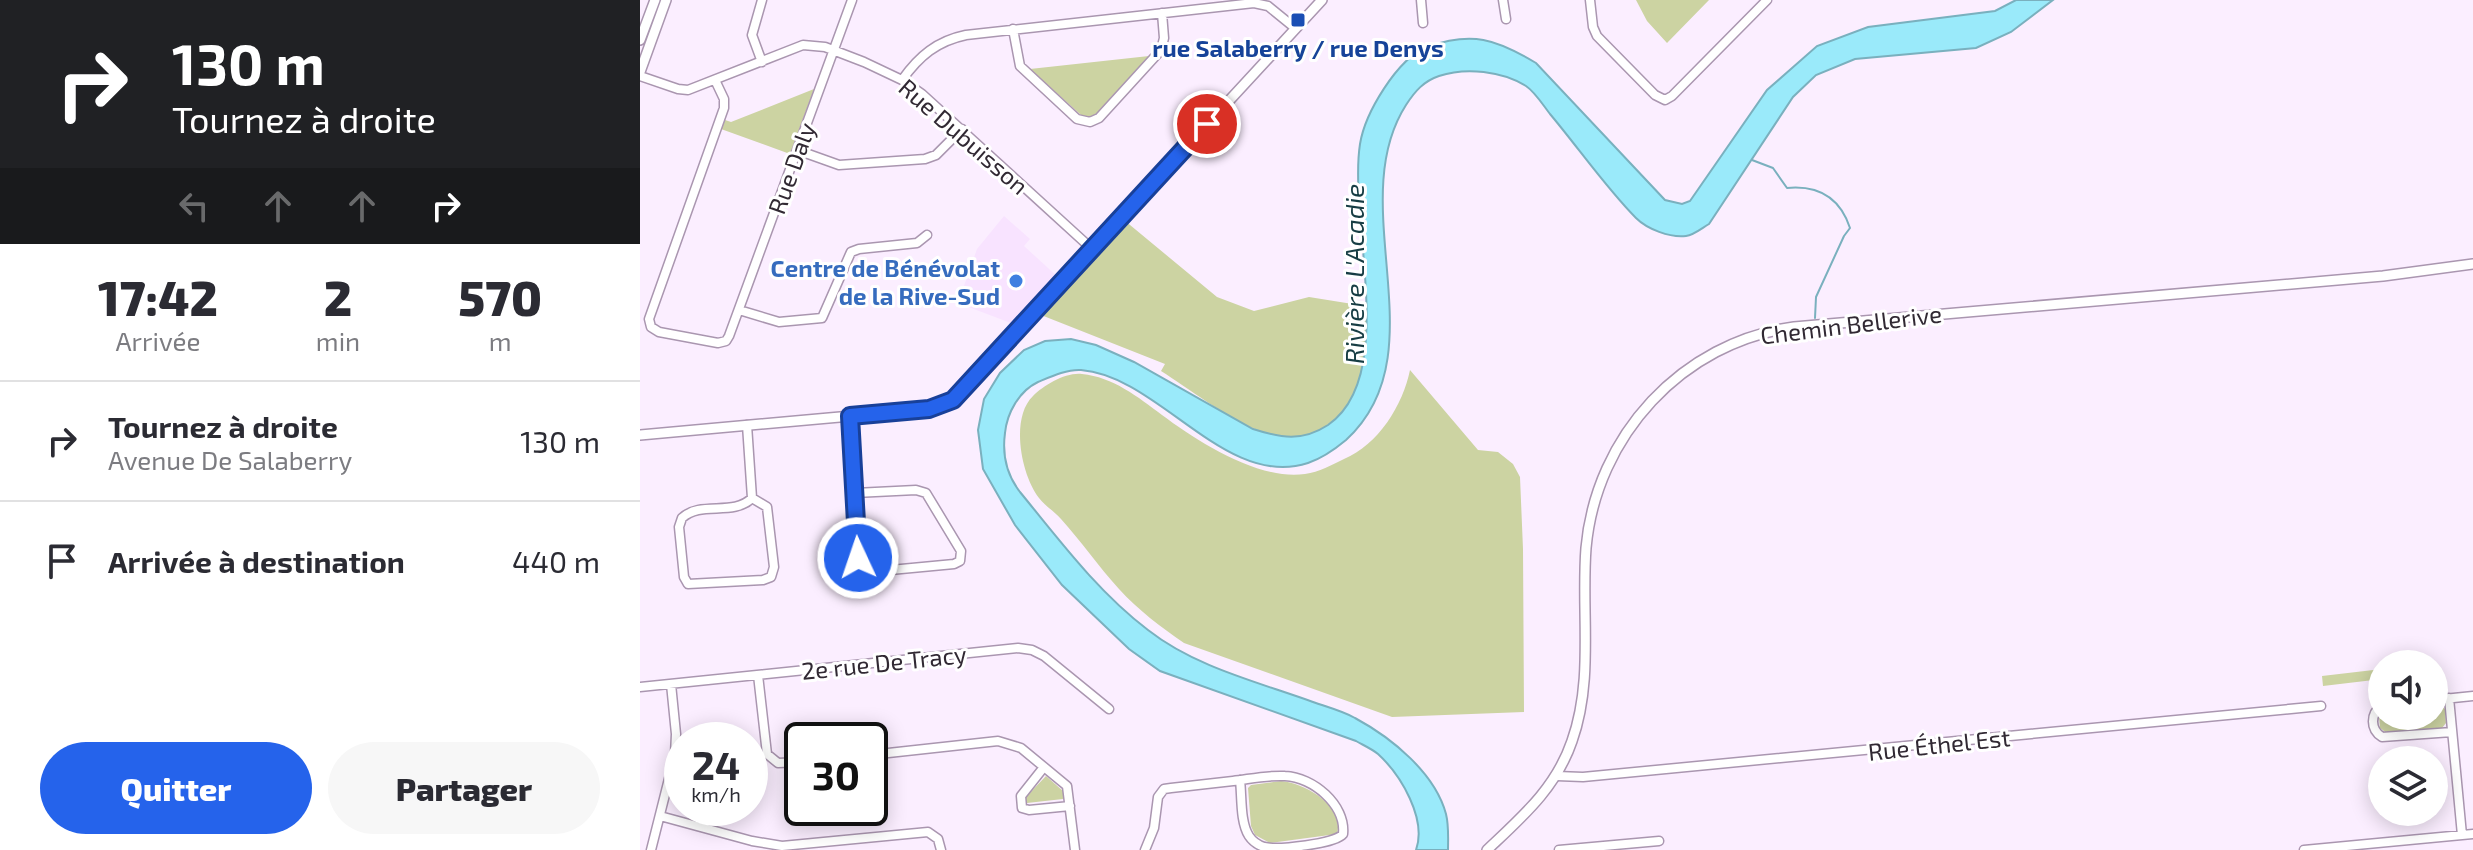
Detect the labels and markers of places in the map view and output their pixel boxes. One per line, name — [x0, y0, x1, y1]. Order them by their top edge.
marker: rue Salaberry / rue Denys — [1289, 11, 1307, 29]
place label: rue Salaberry / rue Denys — [1152, 33, 1444, 62]
pin — [1173, 90, 1241, 158]
place label: Centre de Bénévolat de la Rive-Sud — [771, 253, 1000, 310]
marker: Centre de Bénévolat de la Rive-Sud — [1007, 272, 1025, 290]

